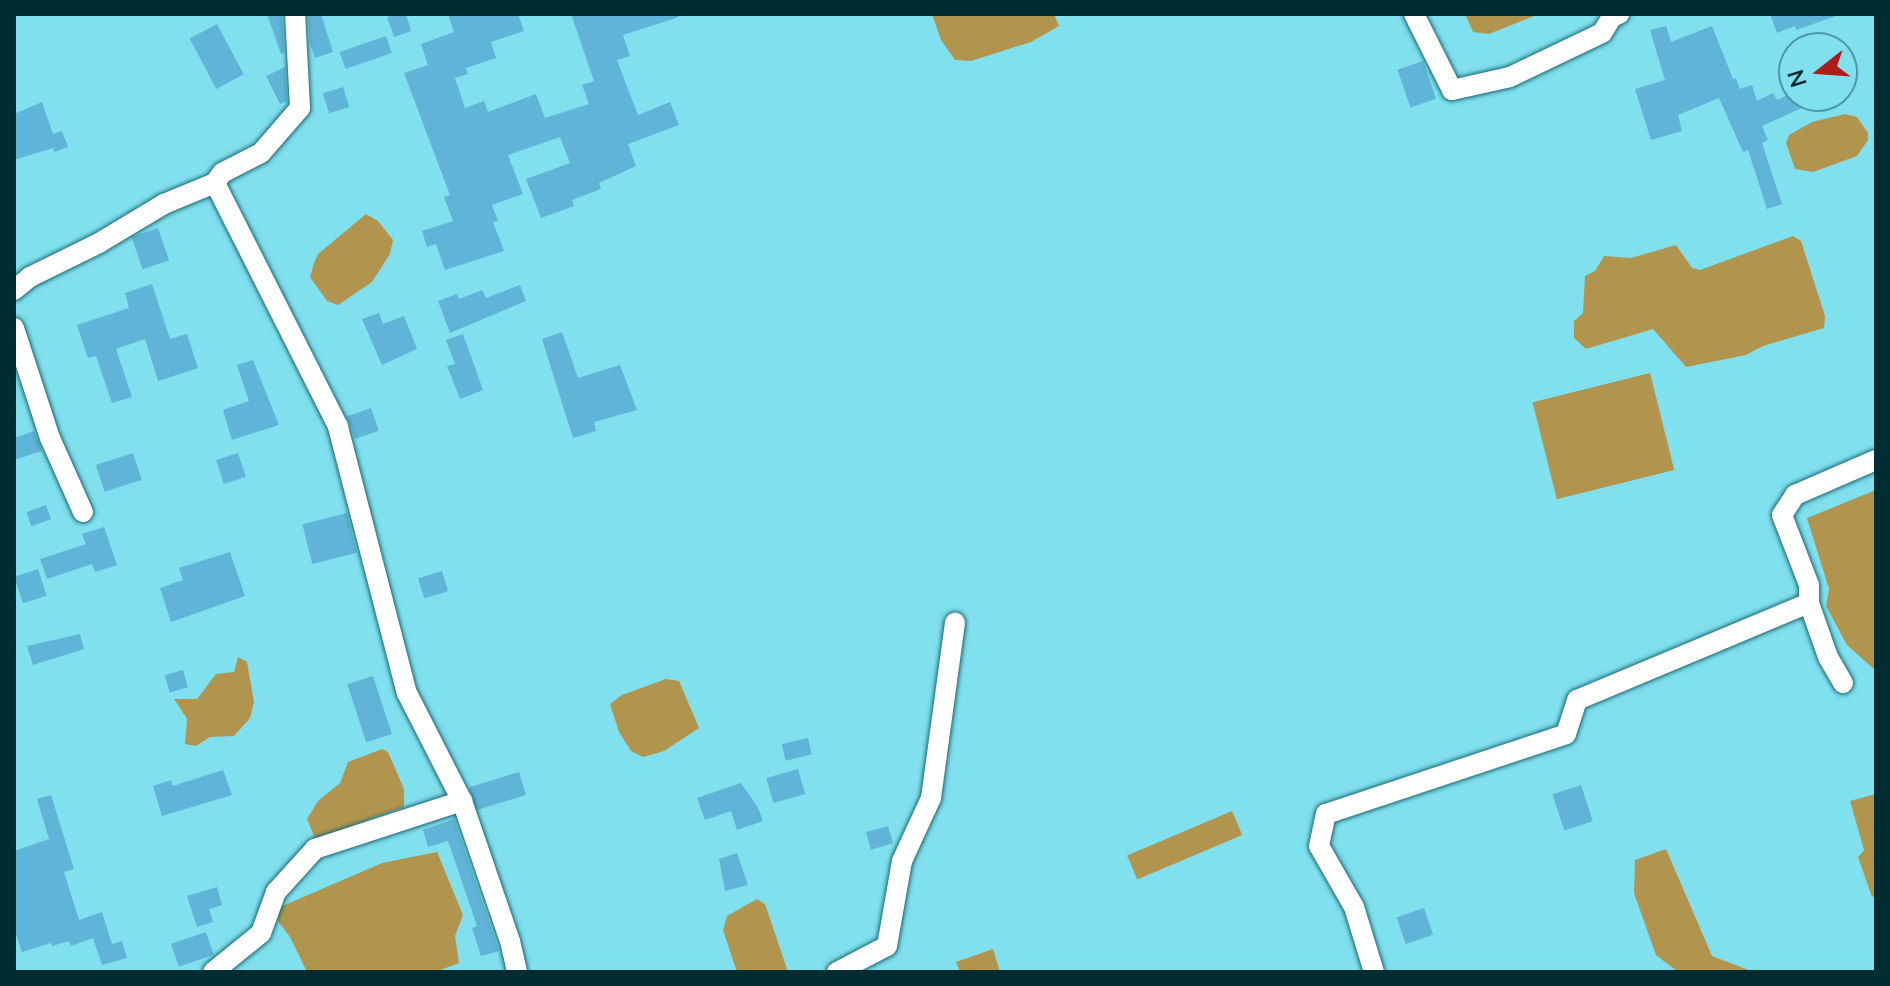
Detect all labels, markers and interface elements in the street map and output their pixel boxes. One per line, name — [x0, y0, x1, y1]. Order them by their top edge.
north arrow — [1778, 32, 1858, 112]
text: N — [1781, 67, 1812, 91]

